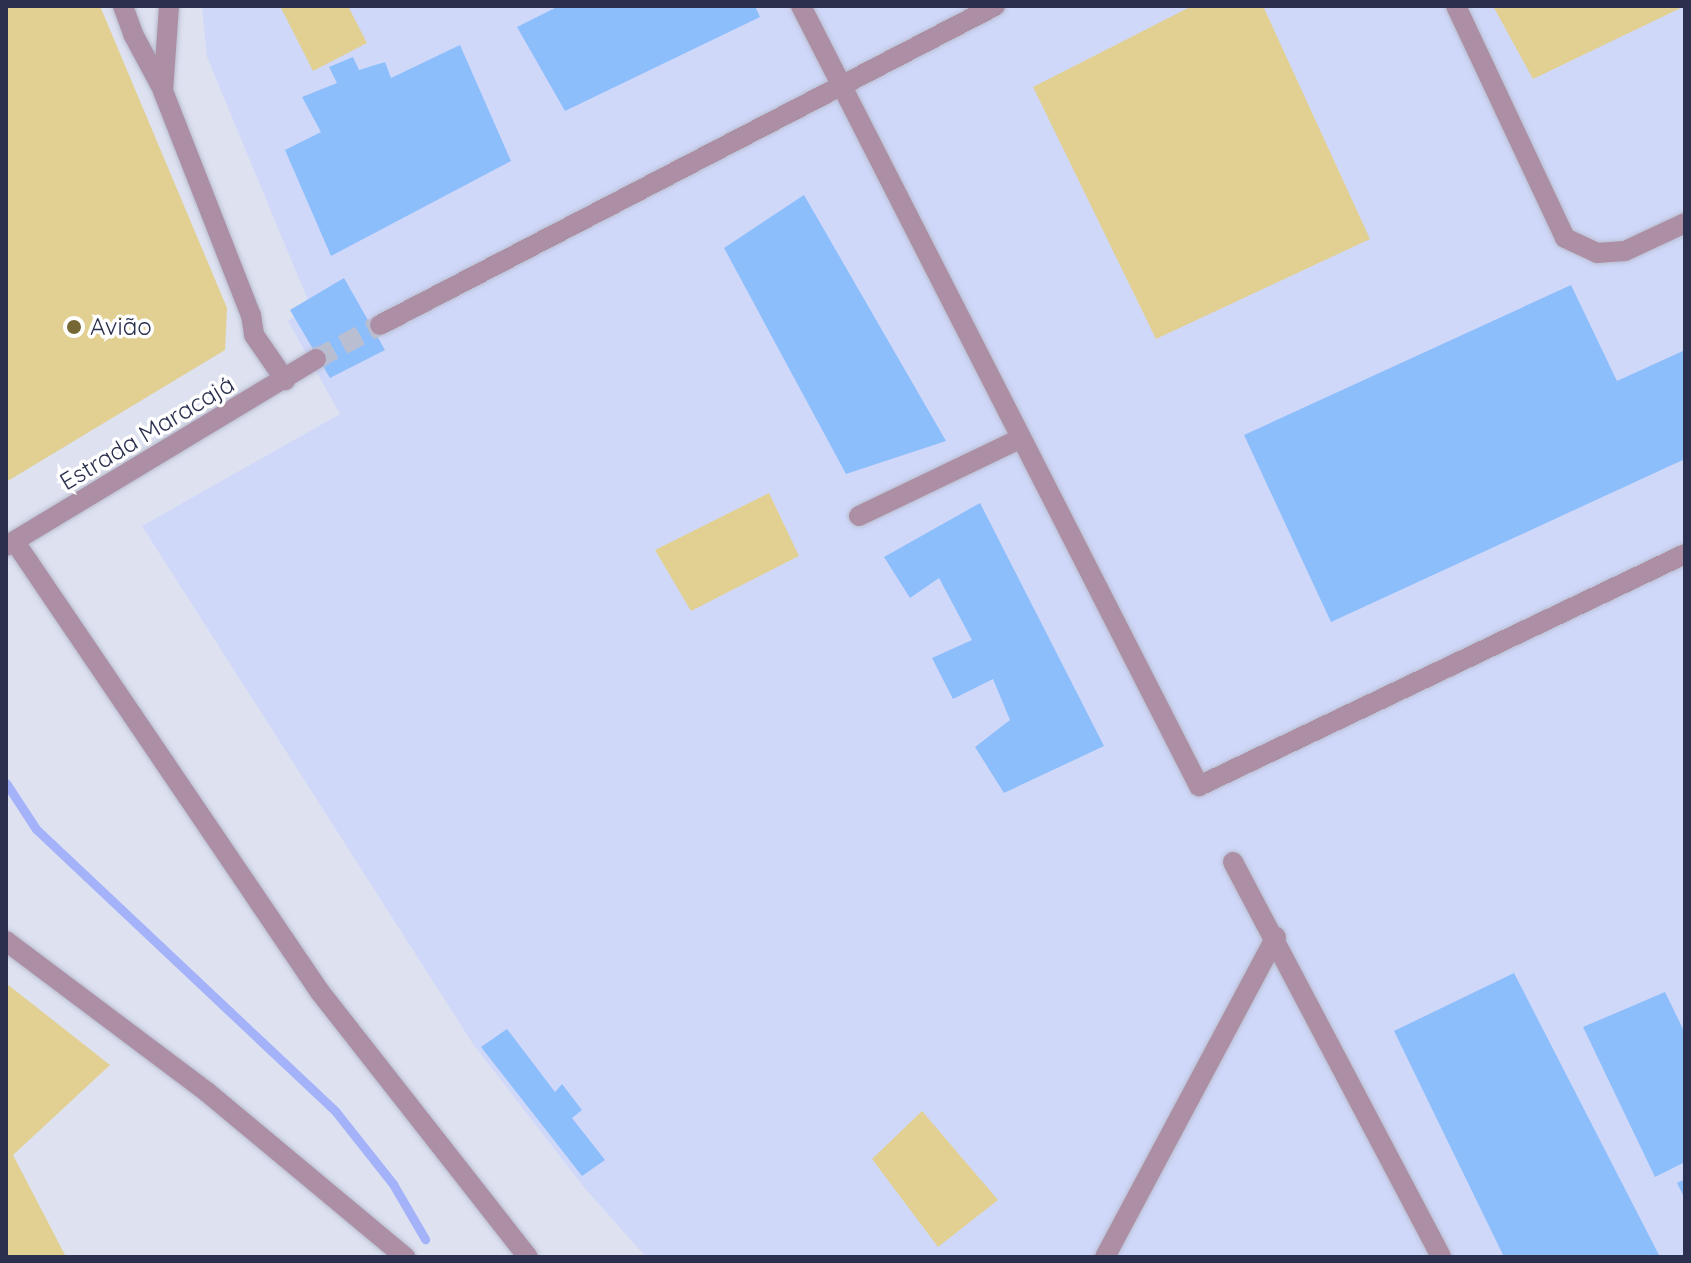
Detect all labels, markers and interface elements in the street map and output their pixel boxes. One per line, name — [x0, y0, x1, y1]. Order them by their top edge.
place label: Avião — [90, 313, 152, 341]
marker: Avião — [65, 318, 83, 336]
street label: Estrada Maracajá — [55, 370, 239, 496]

